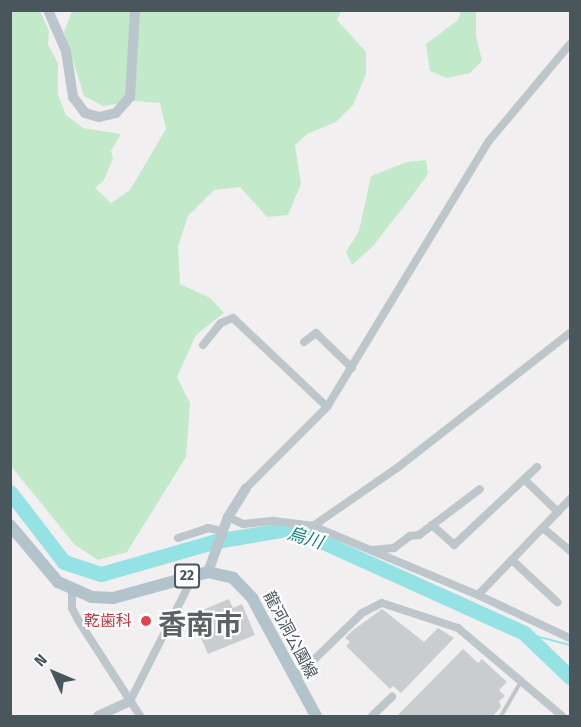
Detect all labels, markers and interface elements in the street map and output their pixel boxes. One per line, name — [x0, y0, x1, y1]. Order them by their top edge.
water label: 烏川 — [285, 522, 325, 554]
road number: 22 — [174, 564, 201, 588]
street label: 龍河洞公園線 — [259, 588, 321, 682]
district label: 香南市 — [158, 608, 242, 642]
place label: 乾歯科 — [84, 611, 132, 631]
marker: 乾歯科 — [137, 612, 155, 630]
north arrow — [24, 643, 84, 703]
text: N — [31, 650, 51, 670]

